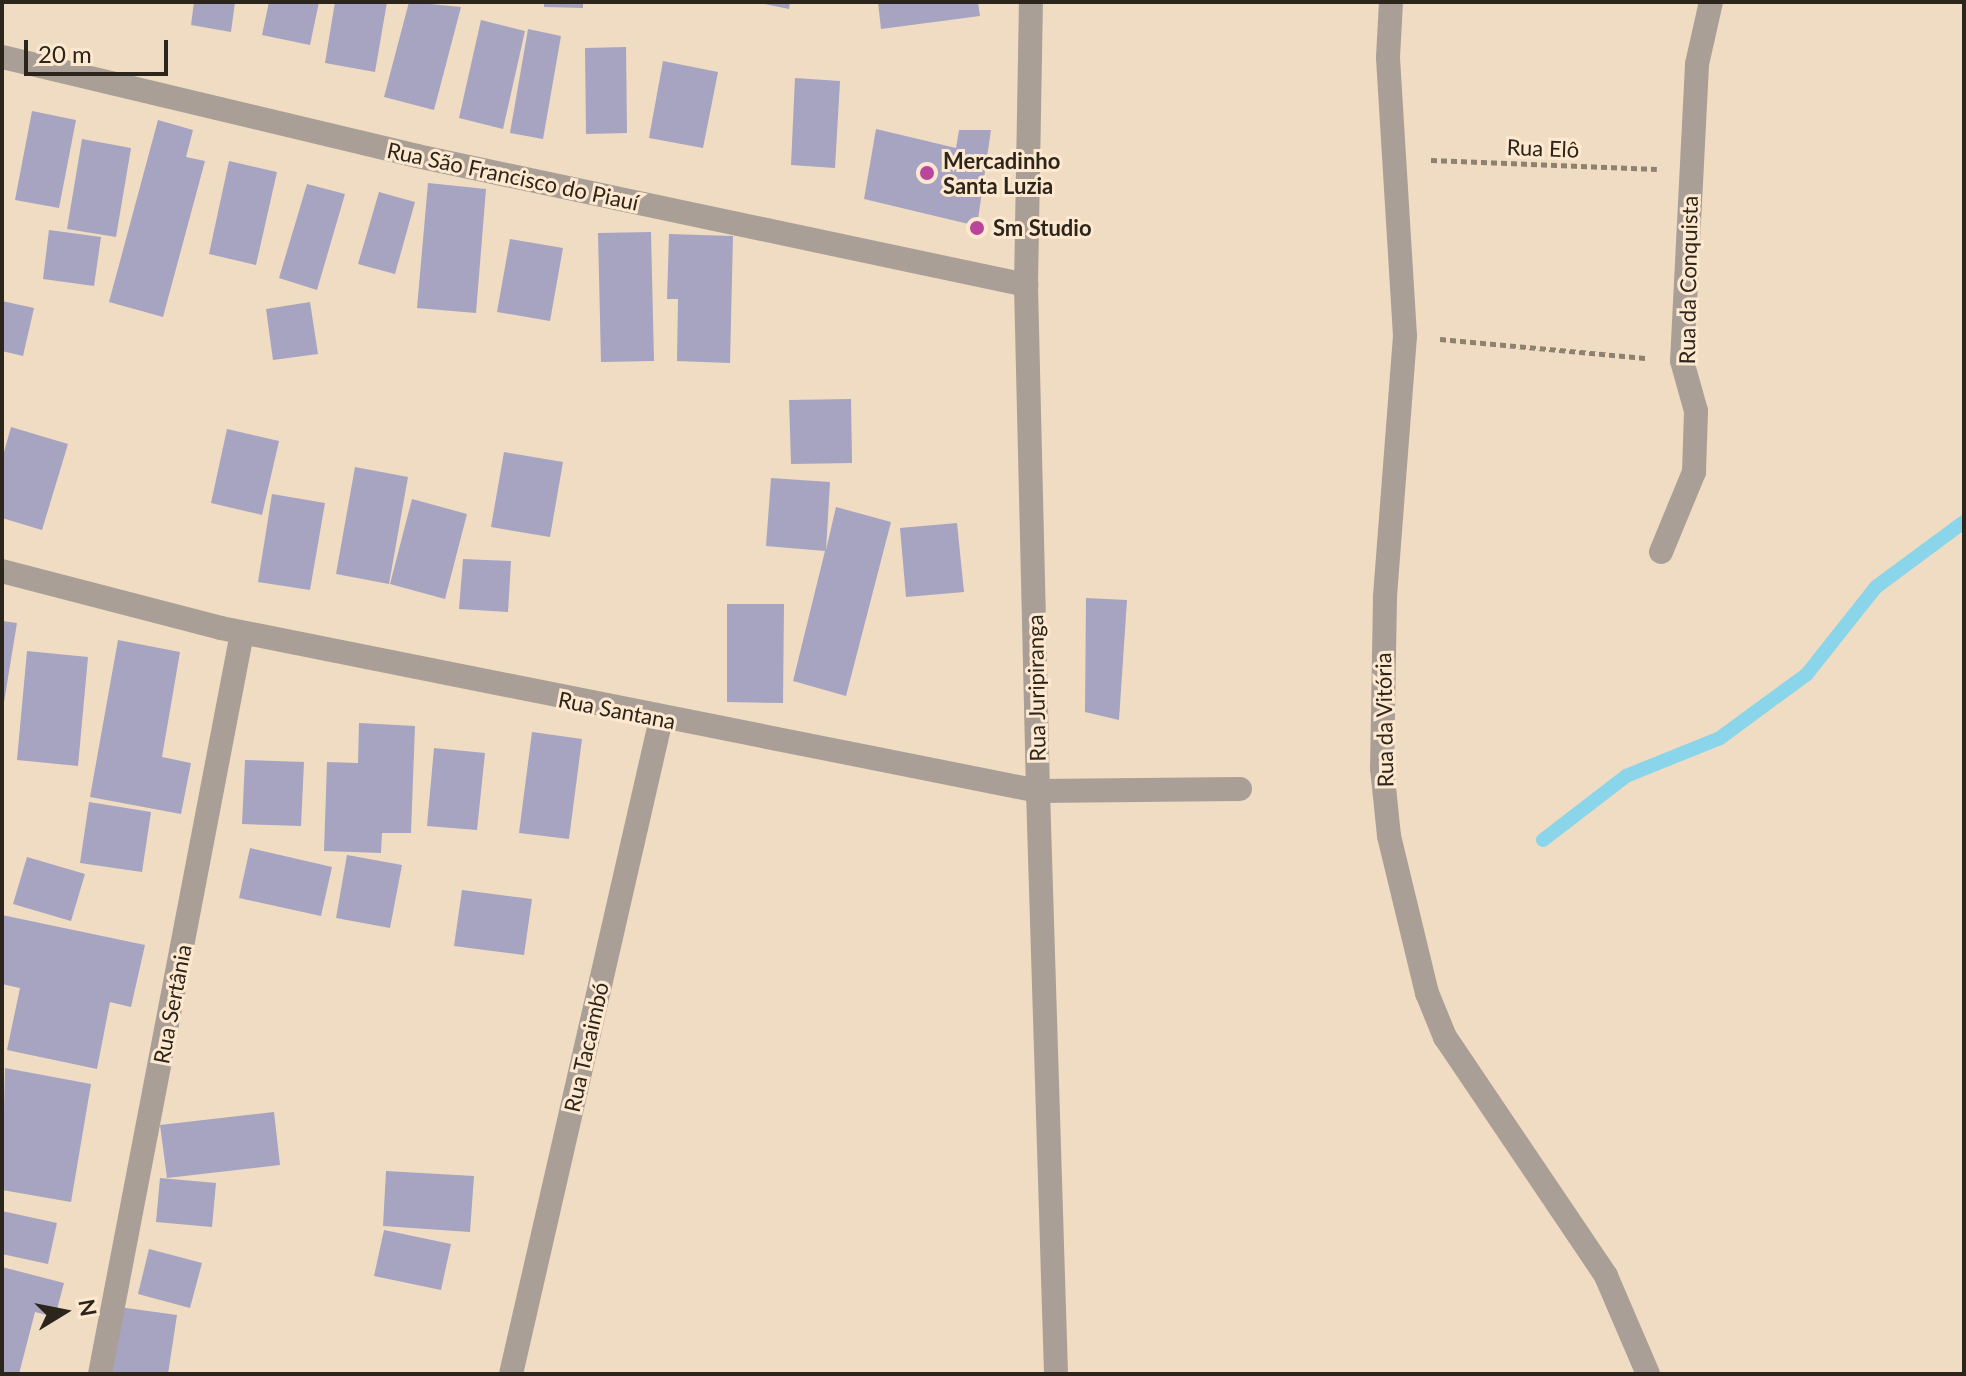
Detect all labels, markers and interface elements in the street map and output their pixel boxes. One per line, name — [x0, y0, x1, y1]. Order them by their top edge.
scale bar — [28, 24, 172, 74]
text: 20 m — [38, 39, 92, 68]
street label: Rua Elô — [1506, 134, 1580, 162]
street label: Rua São Francisco do Piauí — [385, 136, 641, 216]
place label: Mercadinho Santa Luzia — [943, 147, 1060, 198]
marker: Mercadinho Santa Luzia — [918, 164, 936, 182]
street label: Rua da Conquista — [1673, 196, 1703, 364]
place label: Sm Studio — [993, 215, 1092, 241]
marker: Sm Studio — [968, 219, 986, 237]
street label: Rua Juripiranga — [1022, 614, 1050, 762]
street label: Rua da Vitória — [1370, 652, 1398, 788]
street label: Rua Santana — [556, 686, 678, 734]
street label: Rua Sertânia — [148, 942, 196, 1066]
street label: Rua Tacaimbó — [558, 979, 614, 1115]
north arrow — [24, 1272, 104, 1352]
text: N — [73, 1297, 103, 1318]

